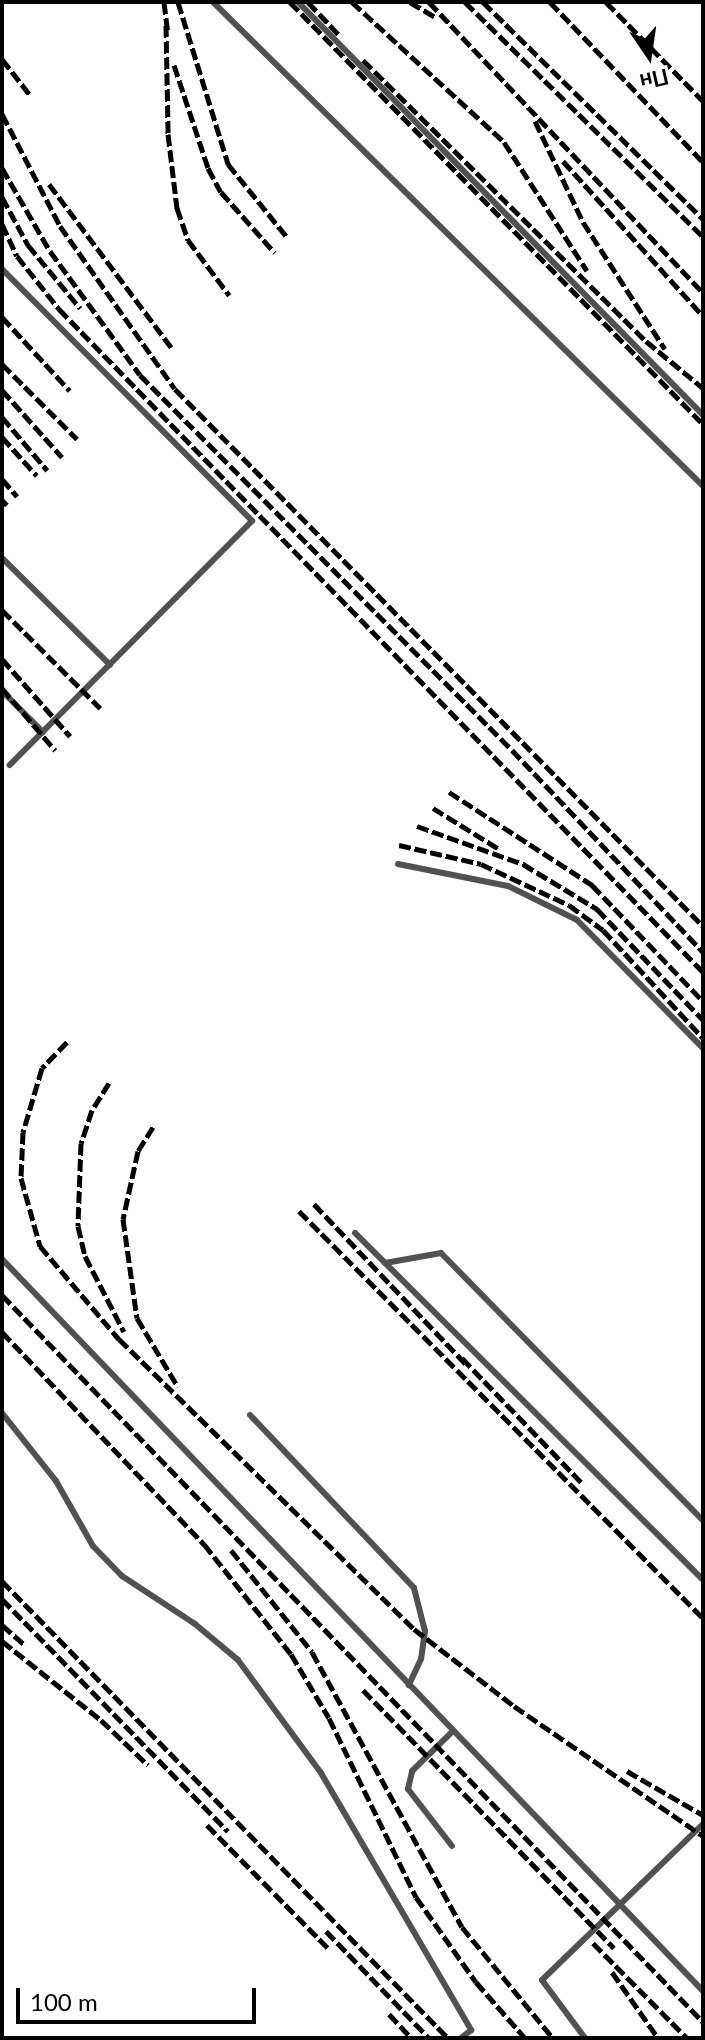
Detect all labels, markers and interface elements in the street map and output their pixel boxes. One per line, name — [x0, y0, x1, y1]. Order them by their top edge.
north arrow — [609, 16, 689, 96]
text: Пн — [637, 63, 672, 96]
scale bar — [20, 1972, 260, 2022]
text: 100 m — [30, 1987, 98, 2016]

